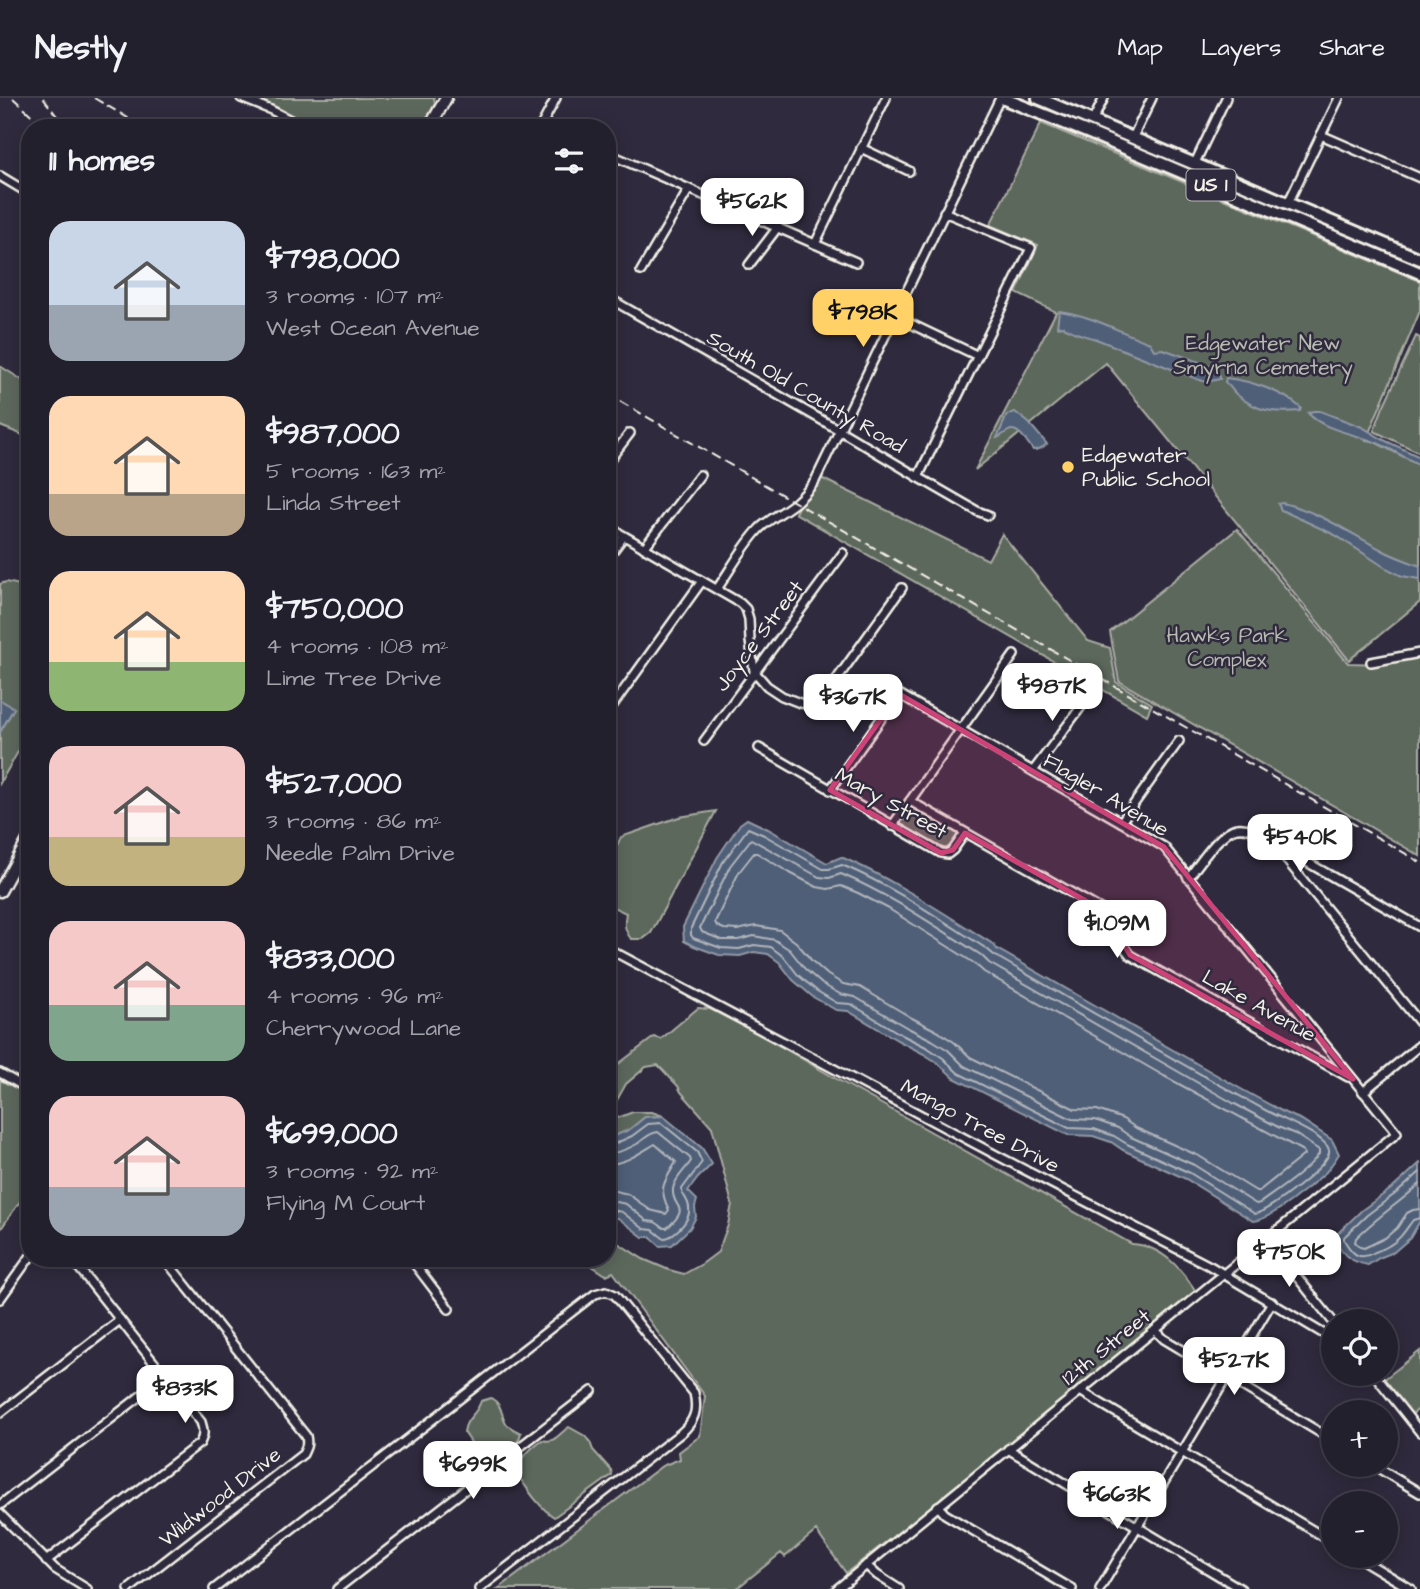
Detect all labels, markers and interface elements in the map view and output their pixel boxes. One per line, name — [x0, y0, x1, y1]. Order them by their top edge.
text: Nestly — [35, 25, 127, 71]
text: Map — [1118, 31, 1163, 65]
text: Layers — [1201, 31, 1281, 65]
text: Share — [1319, 31, 1385, 65]
text: 11 homes — [49, 140, 155, 182]
icon: filters — [550, 142, 588, 180]
road number: US 1 — [1186, 170, 1236, 200]
pin: $562K — [703, 178, 801, 238]
text: $562K — [717, 185, 787, 217]
text: $798,000 — [266, 238, 400, 280]
icon: home — [105, 249, 189, 333]
text: 3 rooms · 107 m² — [266, 280, 444, 312]
pin: $798K — [814, 289, 912, 349]
text: $798K — [829, 296, 897, 328]
text: West Ocean Avenue — [266, 312, 480, 344]
street label: South Old County Road — [701, 323, 911, 462]
park label: Edgewater New Smyrna Cemetery — [1173, 329, 1353, 384]
text: $987,000 — [266, 413, 400, 455]
icon: home — [105, 424, 189, 508]
place label: Edgewater Public School — [1082, 441, 1210, 494]
text: 5 rooms · 163 m² — [266, 455, 446, 487]
marker: Edgewater Public School — [1060, 459, 1076, 475]
text: Linda Street — [266, 487, 401, 519]
street label: Joyce Street — [708, 574, 812, 699]
text: $750,000 — [266, 588, 403, 630]
icon: home — [105, 599, 189, 683]
park label: Hawks Park Complex — [1167, 621, 1287, 675]
text: 4 rooms · 108 m² — [266, 630, 449, 662]
text: Lime Tree Drive — [266, 662, 442, 694]
pin: $987K — [1003, 664, 1101, 723]
text: $987K — [1018, 670, 1086, 702]
pin: $367K — [804, 674, 902, 734]
text: $367K — [819, 681, 887, 713]
street label: Flagler Avenue — [1037, 746, 1174, 846]
street label: Mary Street — [829, 760, 953, 848]
text: $527,000 — [266, 763, 402, 805]
icon: home — [105, 774, 189, 858]
text: 3 rooms · 86 m² — [266, 805, 442, 837]
pin: $540K — [1251, 814, 1349, 874]
text: $540K — [1263, 821, 1337, 853]
text: Needle Palm Drive — [266, 837, 455, 869]
pin: $1.09M — [1060, 900, 1174, 960]
text: $1.09M — [1084, 907, 1150, 939]
text: $833,000 — [266, 938, 395, 980]
icon: home — [105, 949, 189, 1033]
street label: Lake Avenue — [1197, 963, 1321, 1049]
text: 4 rooms · 96 m² — [266, 980, 444, 1012]
text: Cherrywood Lane — [266, 1012, 461, 1044]
street label: Mango Tree Drive — [895, 1072, 1065, 1182]
text: $699,000 — [266, 1113, 398, 1155]
icon: home — [105, 1124, 189, 1208]
text: 3 rooms · 92 m² — [266, 1155, 439, 1187]
text: Flying M Court — [266, 1187, 425, 1219]
pin: $750K — [1240, 1230, 1338, 1289]
text: $750K — [1253, 1236, 1325, 1268]
street label: 12th Street — [1055, 1302, 1157, 1392]
map controls — [1321, 1309, 1398, 1568]
button: locate — [1321, 1309, 1398, 1386]
pin: $527K — [1185, 1338, 1283, 1397]
text: $527K — [1199, 1344, 1269, 1376]
pin: $833K — [136, 1366, 234, 1425]
text: $833K — [152, 1372, 218, 1404]
button: + — [1321, 1400, 1398, 1477]
street label: Wildwood Drive — [153, 1440, 287, 1554]
pin: $699K — [424, 1442, 522, 1501]
text: $699K — [439, 1448, 507, 1480]
pin: $663K — [1068, 1472, 1166, 1531]
text: $663K — [1083, 1478, 1151, 1510]
button: − — [1321, 1491, 1398, 1568]

